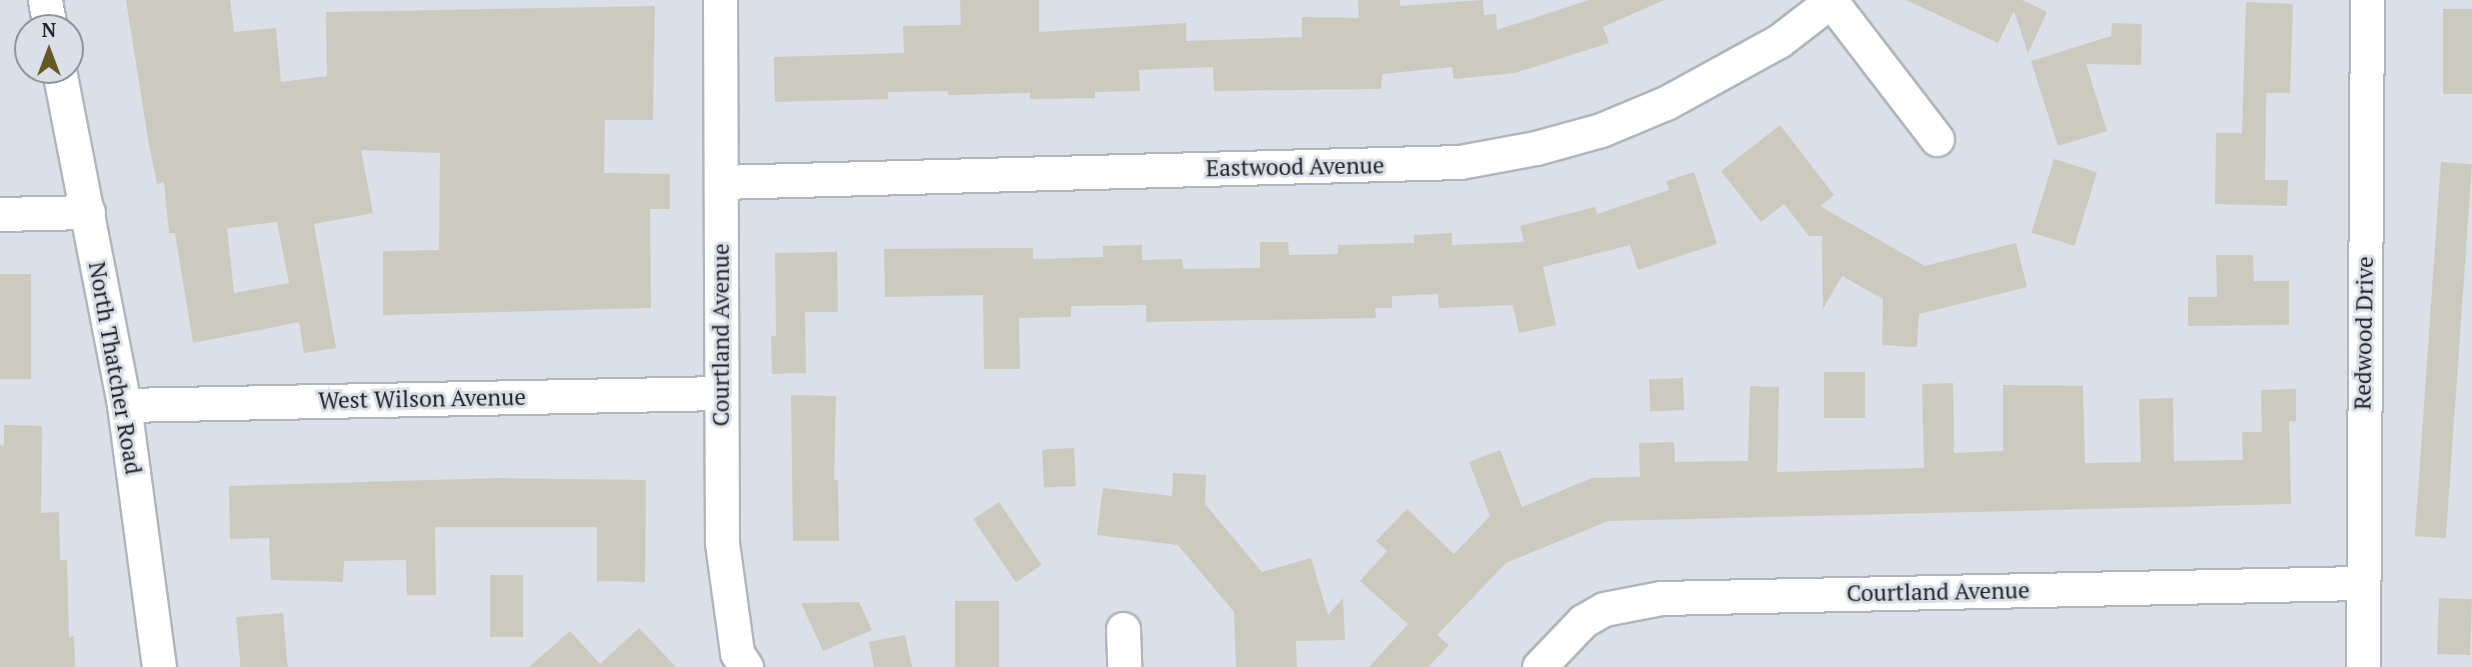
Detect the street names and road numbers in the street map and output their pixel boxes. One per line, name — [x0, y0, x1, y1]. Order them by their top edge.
street label: Eastwood Avenue — [1205, 152, 1385, 182]
street label: Courtland Avenue — [707, 243, 735, 427]
street label: Redwood Drive — [2349, 256, 2379, 410]
street label: North Thatcher Road — [83, 260, 147, 476]
street label: West Wilson Avenue — [318, 383, 526, 415]
street label: Courtland Avenue — [1846, 577, 2030, 607]

